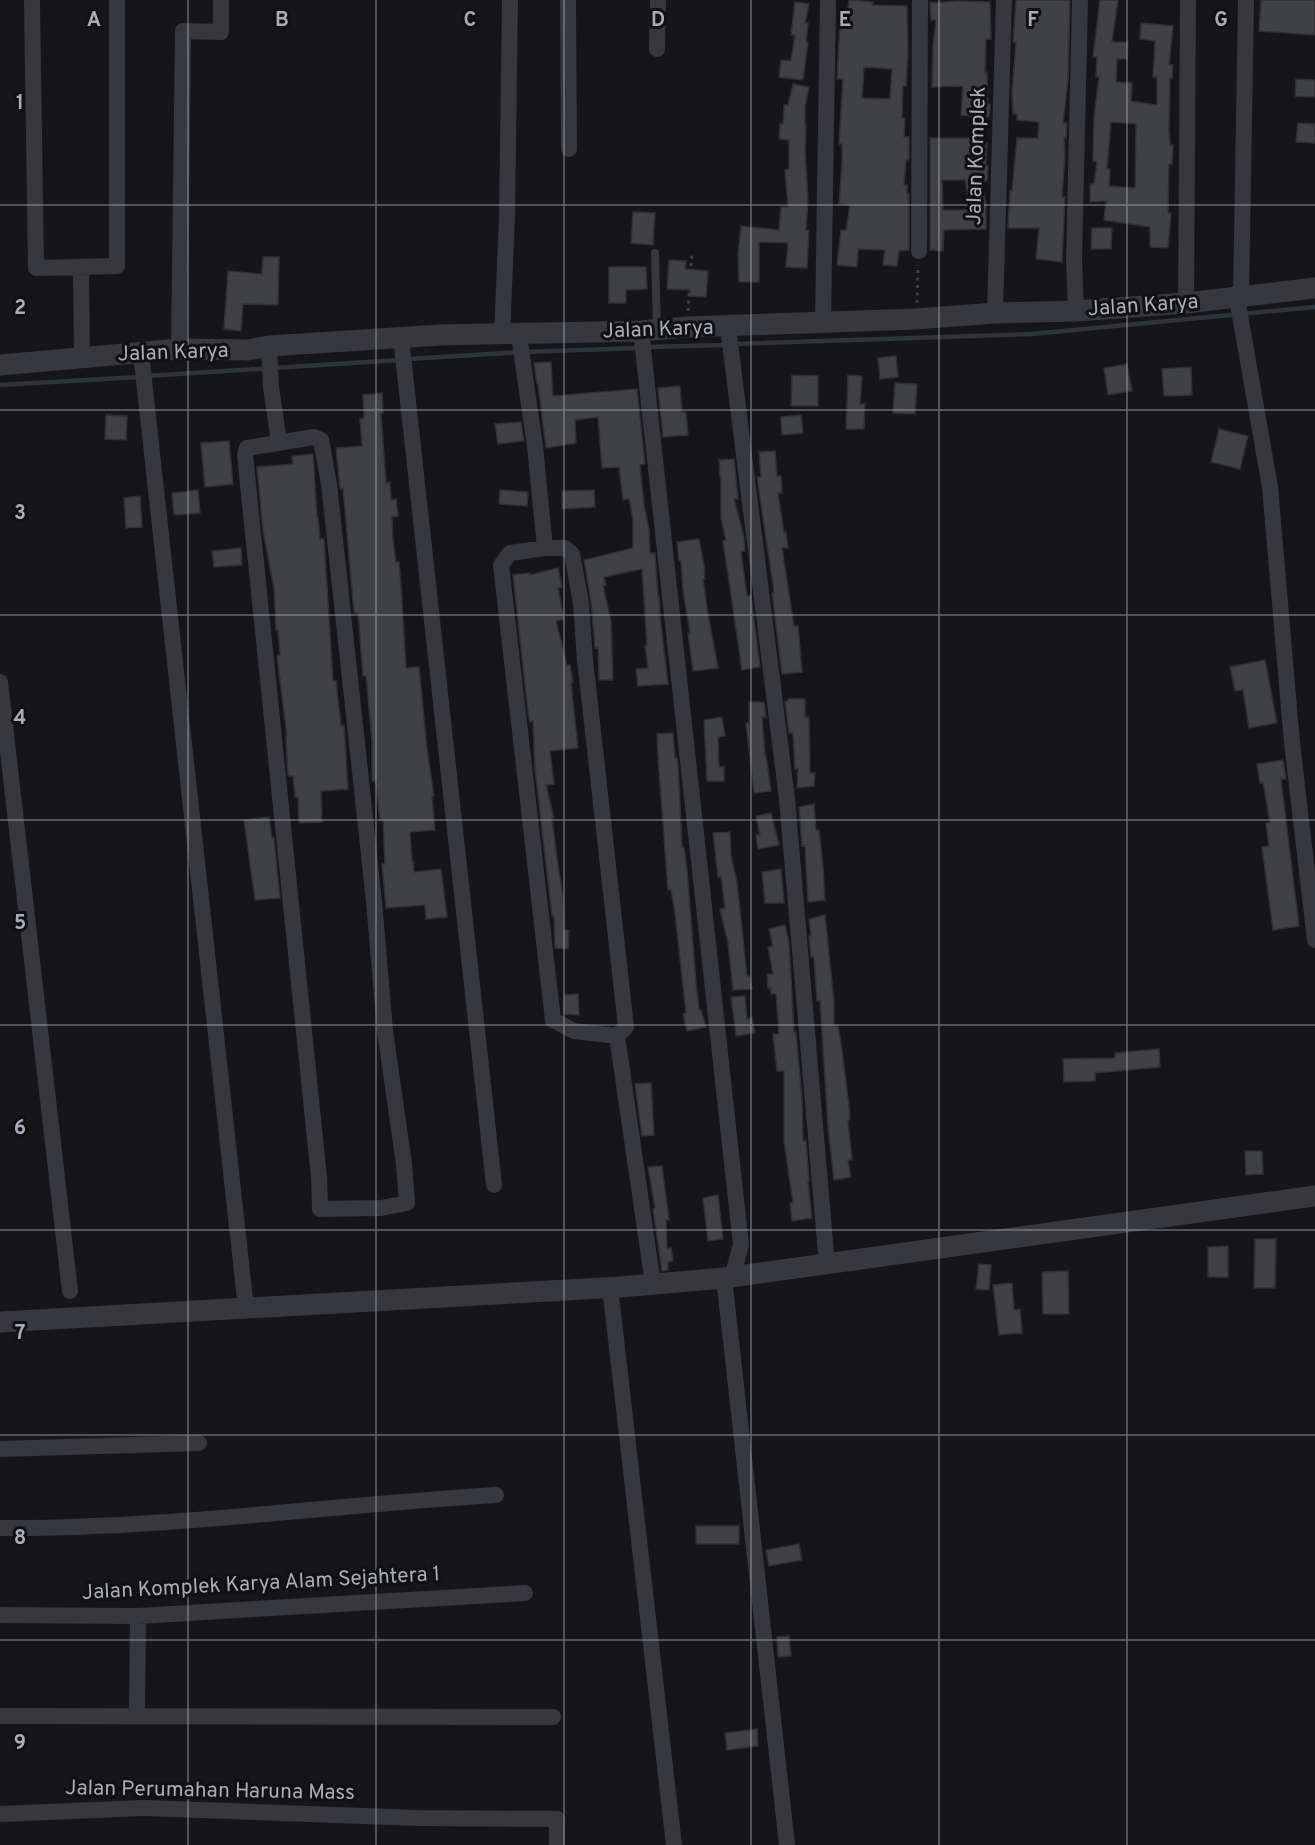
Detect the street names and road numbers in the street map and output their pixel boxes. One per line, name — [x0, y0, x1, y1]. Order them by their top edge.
street label: Jalan Komplek — [961, 86, 993, 226]
street label: Jalan Karya — [1087, 289, 1199, 323]
street label: Jalan Karya — [602, 315, 714, 345]
street label: Jalan Karya — [117, 338, 229, 368]
street label: Jalan Komplek Karya Alam Sejahtera 1 — [81, 1561, 441, 1607]
street label: Jalan Perumahan Haruna Mass — [65, 1775, 355, 1807]

